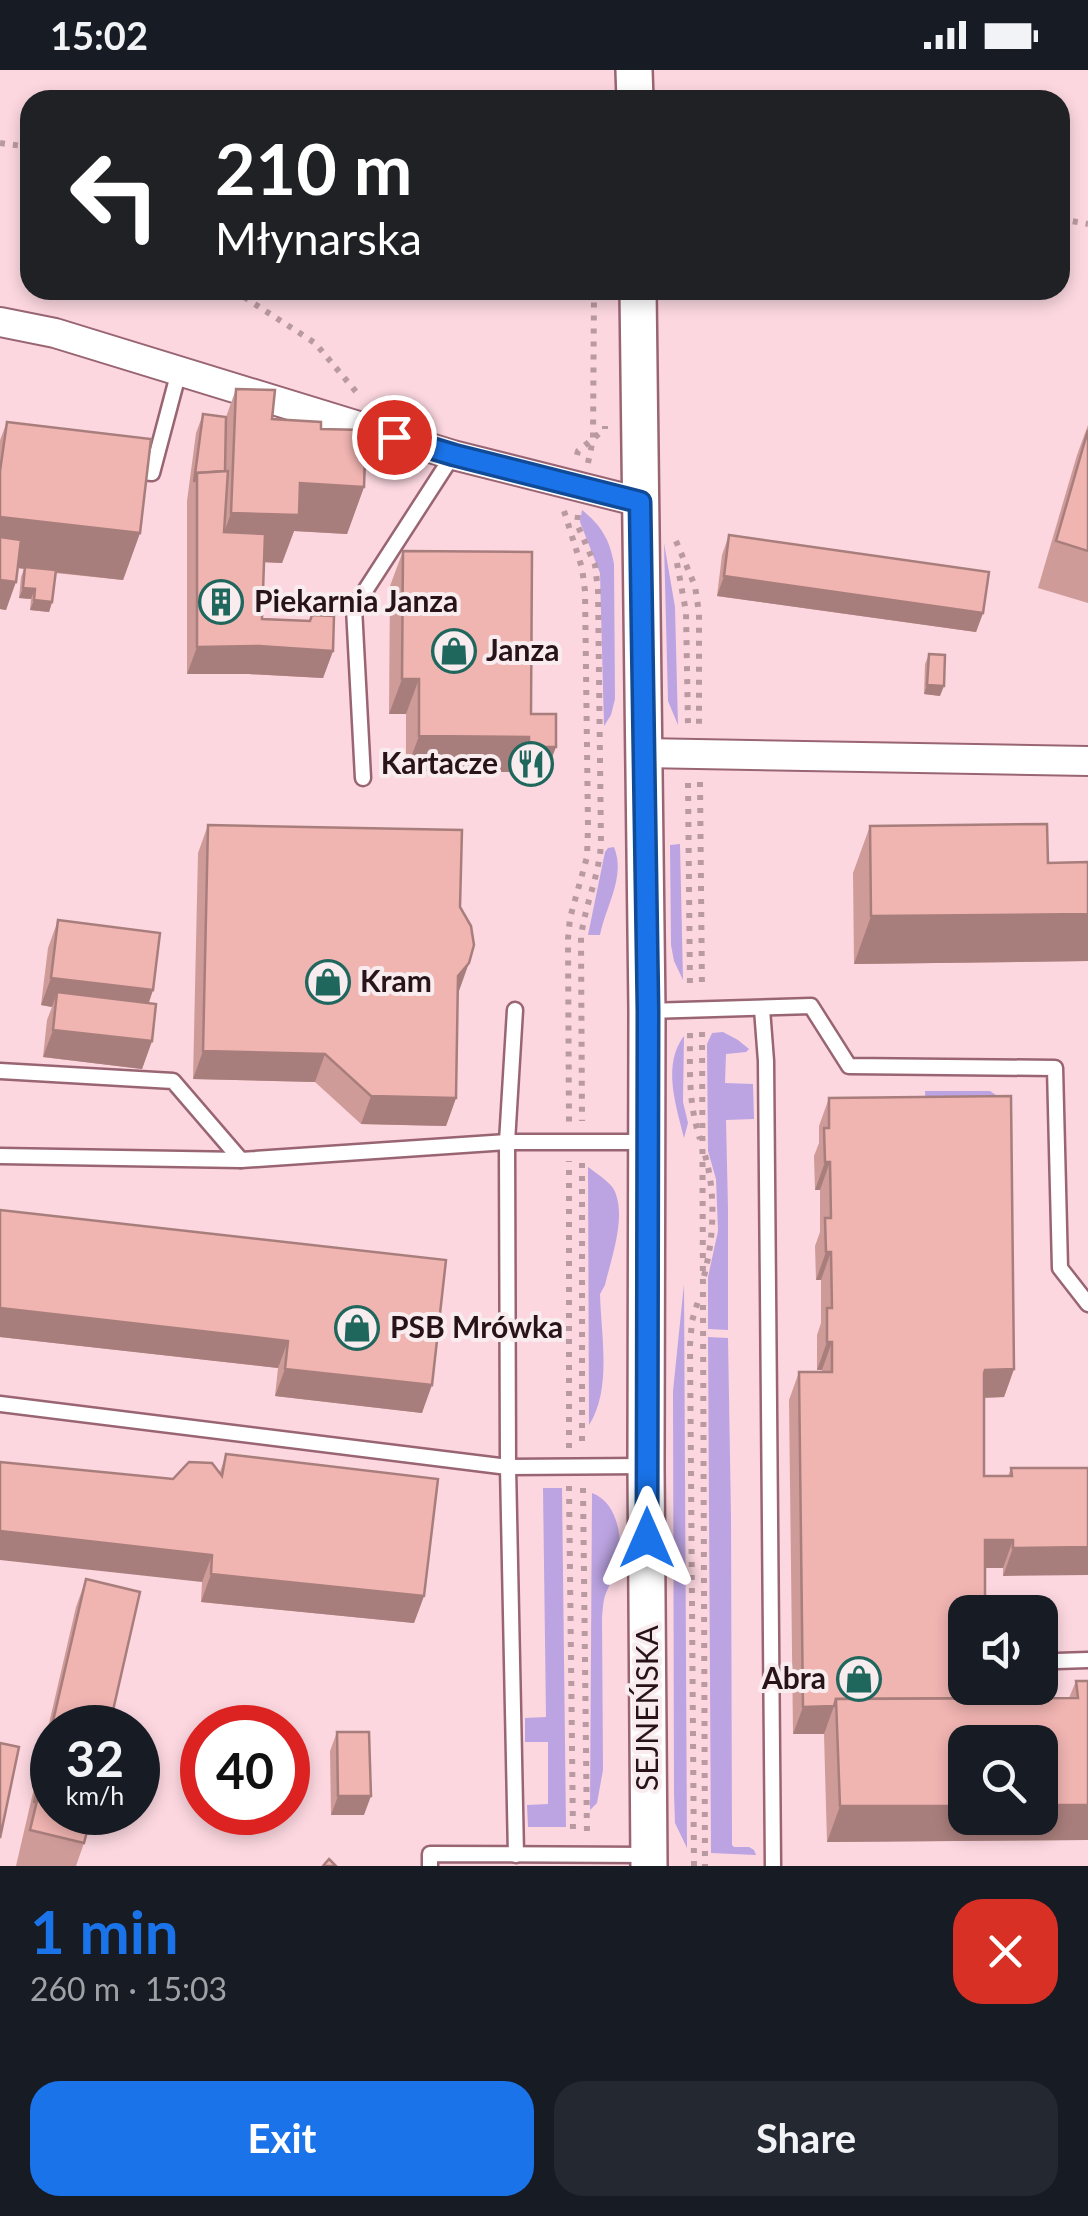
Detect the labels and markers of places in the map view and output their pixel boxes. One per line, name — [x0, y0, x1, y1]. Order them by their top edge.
pin — [352, 395, 437, 480]
building icon: Piekarnia Janza — [198, 579, 244, 625]
place label: Piekarnia Janza — [254, 582, 458, 618]
shop icon: Janza — [431, 628, 477, 674]
place label: Janza — [486, 631, 560, 667]
restaurant icon: Kartacze — [508, 741, 554, 787]
place label: Kartacze — [381, 744, 498, 780]
shop icon: Kram — [305, 959, 351, 1005]
place label: Kram — [360, 962, 432, 998]
shop icon: PSB Mrówka — [334, 1305, 380, 1351]
place label: PSB Mrówka — [390, 1308, 563, 1344]
shop icon: Abra — [836, 1656, 882, 1702]
place label: Abra — [761, 1659, 826, 1695]

